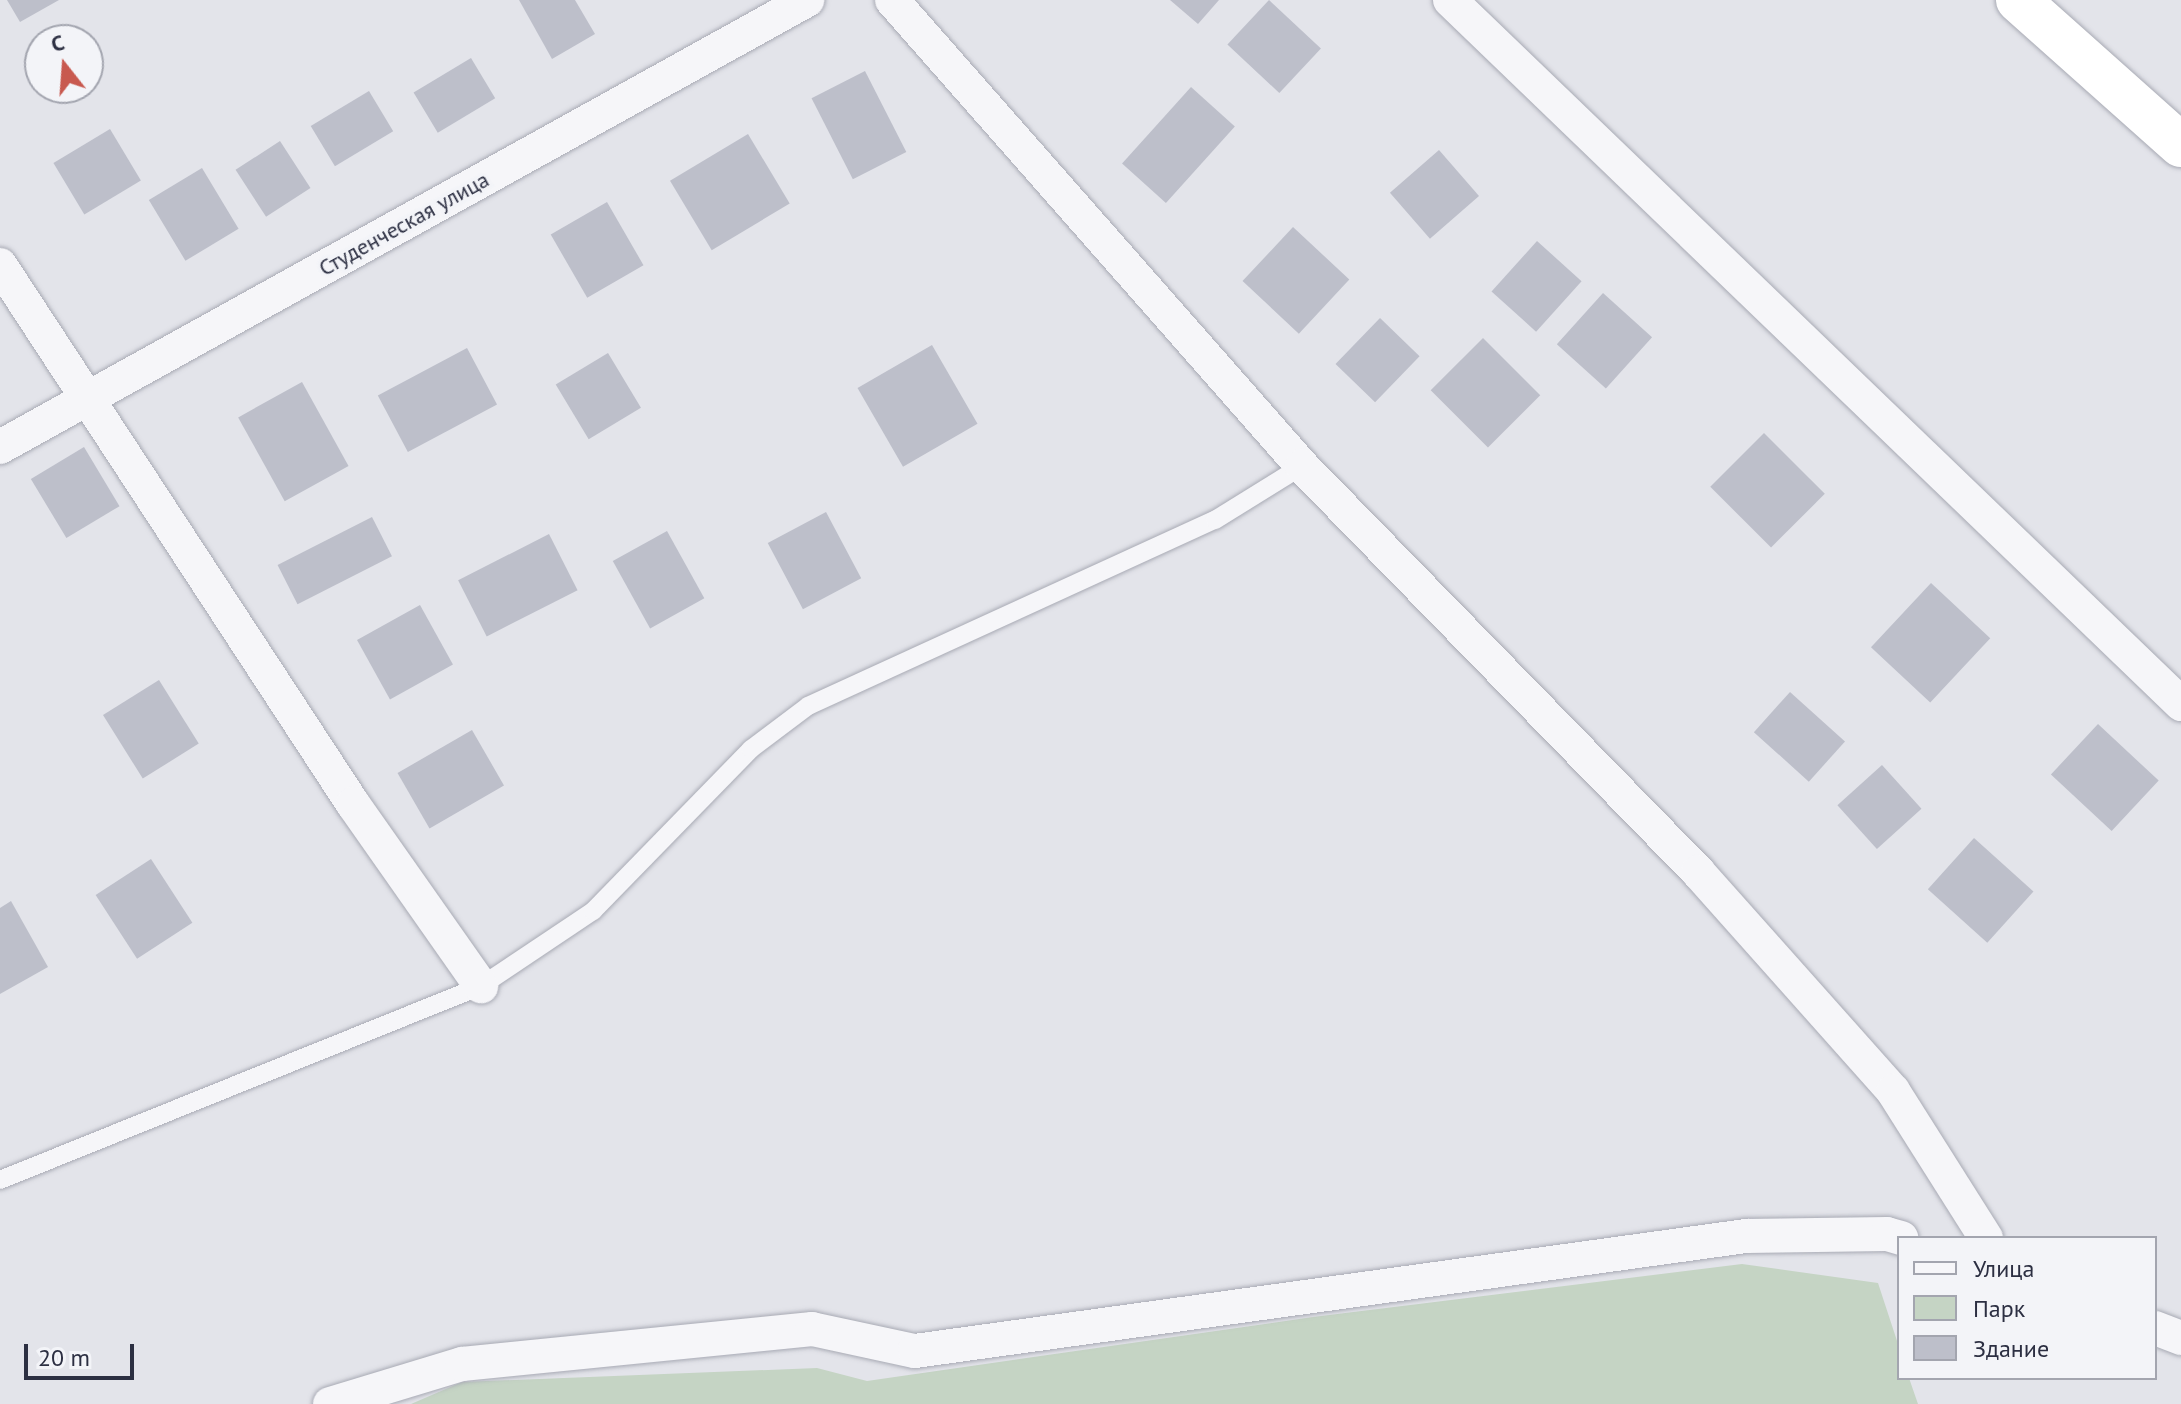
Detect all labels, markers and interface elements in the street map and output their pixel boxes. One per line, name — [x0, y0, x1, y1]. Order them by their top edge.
north arrow — [24, 24, 104, 104]
text: С — [48, 28, 68, 58]
street label: Студенческая улица — [314, 166, 494, 282]
legend — [1897, 1236, 2157, 1380]
text: Улица — [1973, 1253, 2034, 1284]
text: Парк — [1973, 1293, 2025, 1324]
scale bar — [28, 1328, 138, 1378]
text: Здание — [1973, 1333, 2049, 1364]
text: 20 m — [38, 1342, 90, 1373]

